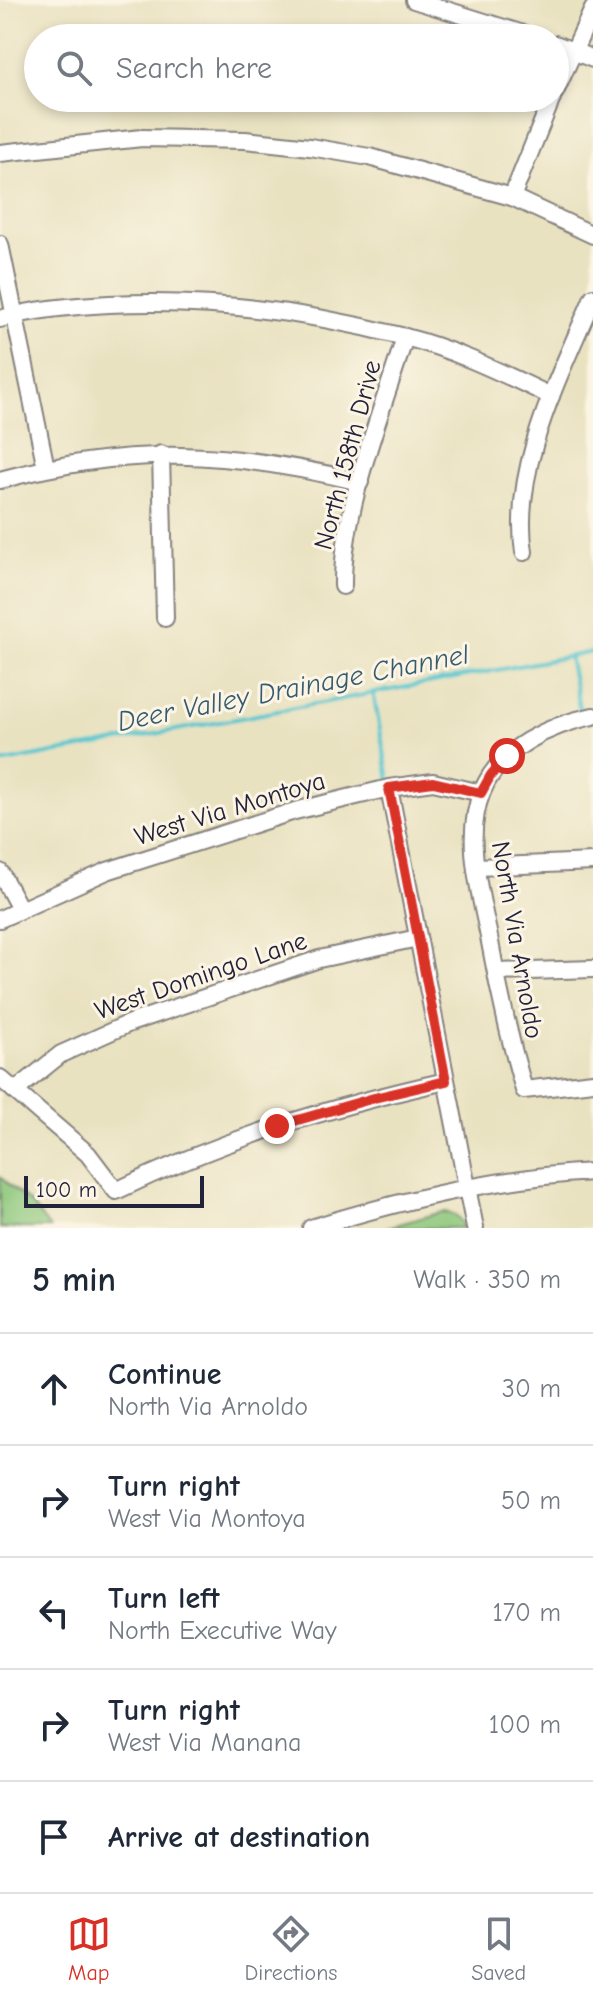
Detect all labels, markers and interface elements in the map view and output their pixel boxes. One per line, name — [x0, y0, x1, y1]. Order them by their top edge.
search box — [24, 24, 569, 112]
icon: search — [52, 46, 96, 90]
text: Search here — [116, 51, 272, 86]
street label: North 158th Drive — [308, 357, 388, 553]
water label: Deer Valley Drainage Channel — [115, 638, 472, 738]
route start — [489, 738, 525, 774]
street label: West Via Montoya — [131, 766, 329, 852]
street label: North Via Arnoldo — [485, 839, 549, 1041]
street label: West Domingo Lane — [91, 926, 311, 1026]
route end — [259, 1108, 295, 1144]
scale bar — [24, 1172, 204, 1208]
text: 100 m — [36, 1177, 97, 1203]
text: 5 min — [32, 1260, 116, 1300]
text: Walk · 350 m — [413, 1265, 561, 1295]
text: Continue — [108, 1357, 222, 1392]
icon: ahead — [32, 1367, 76, 1411]
text: 30 m — [502, 1374, 561, 1404]
text: North Via Arnoldo — [108, 1392, 308, 1422]
text: Turn right — [108, 1469, 240, 1504]
icon: right — [32, 1479, 76, 1523]
text: 50 m — [501, 1486, 561, 1516]
text: West Via Montoya — [108, 1504, 306, 1534]
text: Turn left — [108, 1581, 220, 1616]
icon: left — [32, 1591, 76, 1635]
text: 170 m — [492, 1598, 561, 1628]
text: North Executive Way — [108, 1616, 337, 1646]
text: Turn right — [108, 1693, 240, 1728]
icon: right — [32, 1703, 76, 1747]
text: 100 m — [489, 1710, 561, 1740]
text: West Via Manana — [108, 1728, 301, 1758]
icon: arrive — [32, 1815, 76, 1859]
text: Arrive at destination — [108, 1820, 370, 1855]
tab: Map — [67, 1912, 111, 1986]
tab: Directions — [245, 1912, 338, 1986]
tab: Saved — [471, 1912, 526, 1986]

